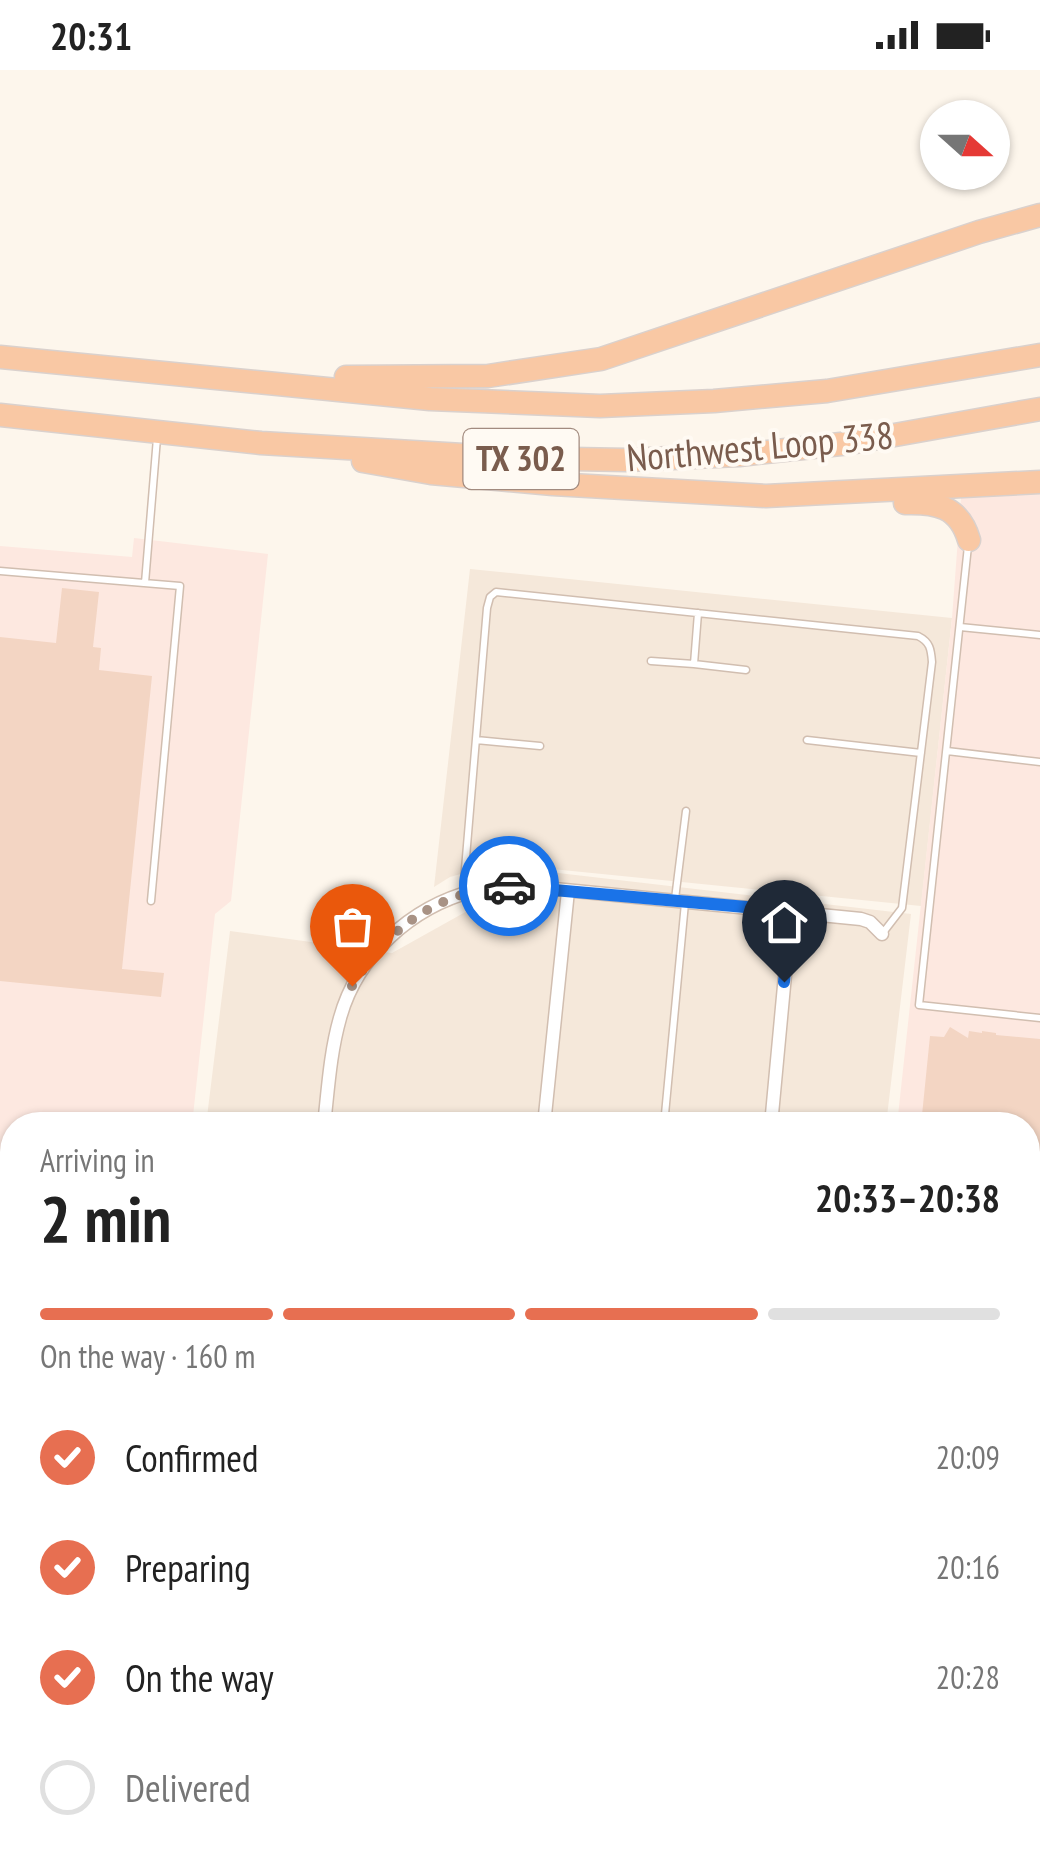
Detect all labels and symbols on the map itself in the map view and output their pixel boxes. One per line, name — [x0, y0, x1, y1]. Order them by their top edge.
north arrow — [920, 100, 1010, 190]
street label: Northwest Loop 338 — [625, 409, 895, 482]
road number: TX 302 — [464, 429, 578, 489]
courier — [459, 836, 559, 936]
pin — [742, 880, 827, 983]
pin — [310, 884, 395, 987]

